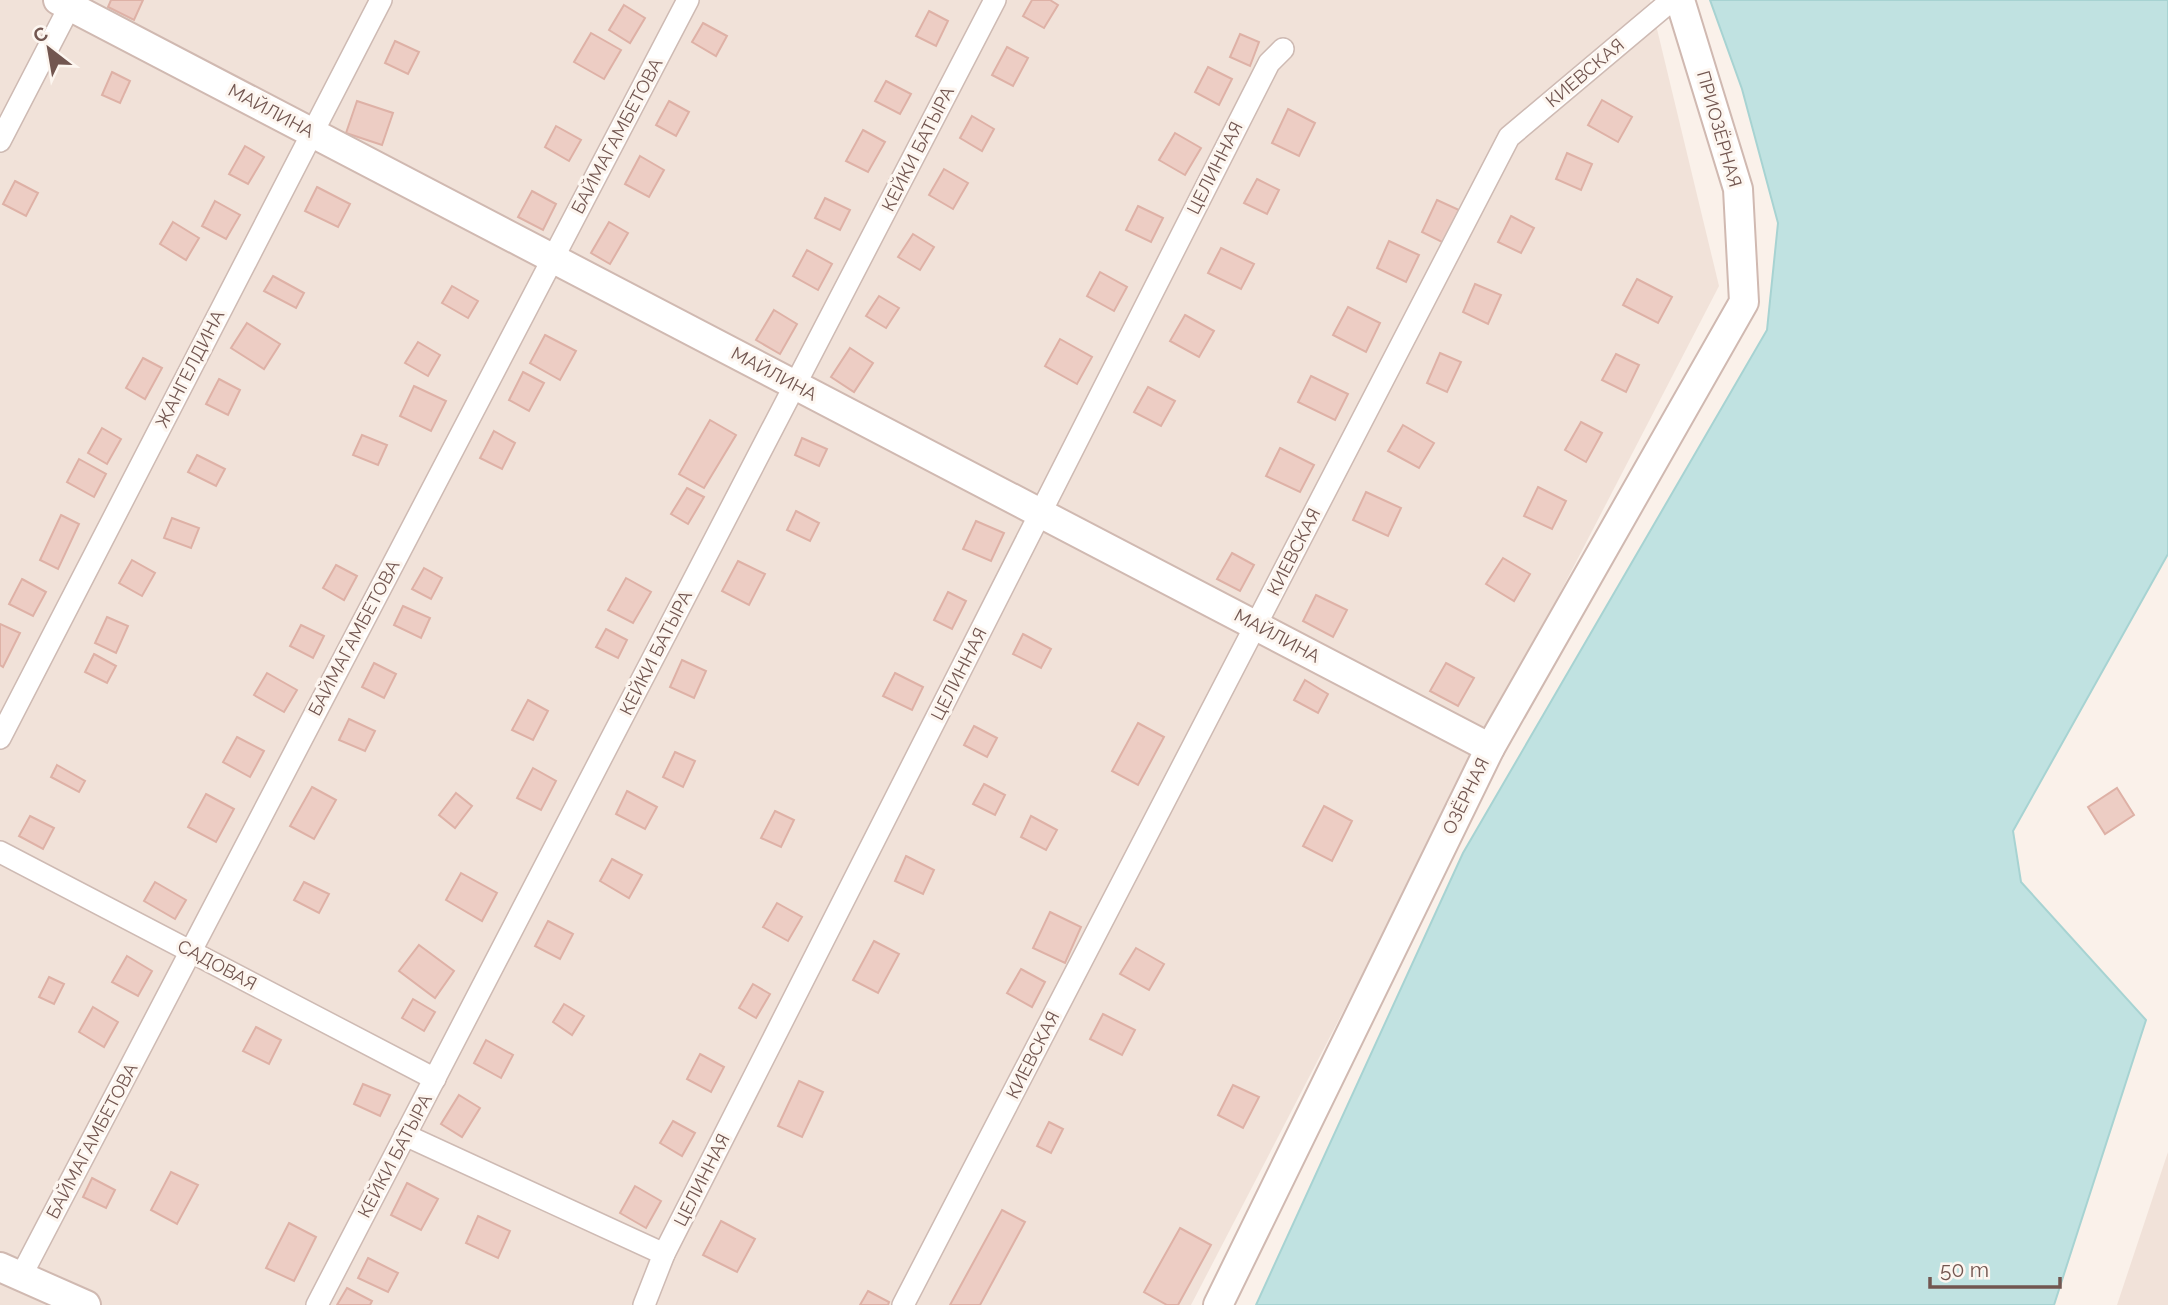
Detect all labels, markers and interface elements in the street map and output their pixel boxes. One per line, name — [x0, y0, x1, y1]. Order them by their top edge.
north arrow — [14, 14, 84, 84]
text: С — [29, 22, 52, 47]
street label: КИЕВСКАЯ — [1541, 34, 1628, 111]
street label: БАЙМАГАМБЕТОВА — [567, 54, 666, 217]
street label: ПРИОЗЁРНАЯ — [1693, 68, 1746, 189]
street label: МАЙЛИНА — [225, 79, 318, 142]
street label: КЕЙКИ БАТЫРА — [877, 83, 958, 215]
street label: ЦЕЛИННАЯ — [1182, 118, 1247, 218]
street label: ЖАНГЕЛДИНА — [151, 306, 228, 431]
street label: МАЙЛИНА — [728, 342, 821, 405]
street label: КИЕВСКАЯ — [1263, 504, 1325, 599]
street label: БАЙМАГАМБЕТОВА — [304, 556, 403, 719]
street label: КЕЙКИ БАТЫРА — [615, 587, 696, 719]
street label: МАЙЛИНА — [1231, 604, 1324, 667]
street label: ЦЕЛИННАЯ — [926, 624, 991, 724]
street label: ОЗЁРНАЯ — [1438, 754, 1493, 837]
street label: САДОВАЯ — [174, 935, 260, 994]
street label: КИЕВСКАЯ — [1002, 1007, 1064, 1102]
street label: БАЙМАГАМБЕТОВА — [42, 1059, 141, 1222]
street label: КЕЙКИ БАТЫРА — [353, 1090, 436, 1221]
street label: ЦЕЛИННАЯ — [669, 1130, 734, 1230]
scale bar — [1930, 1246, 2060, 1290]
text: 50 m — [1940, 1257, 1989, 1282]

